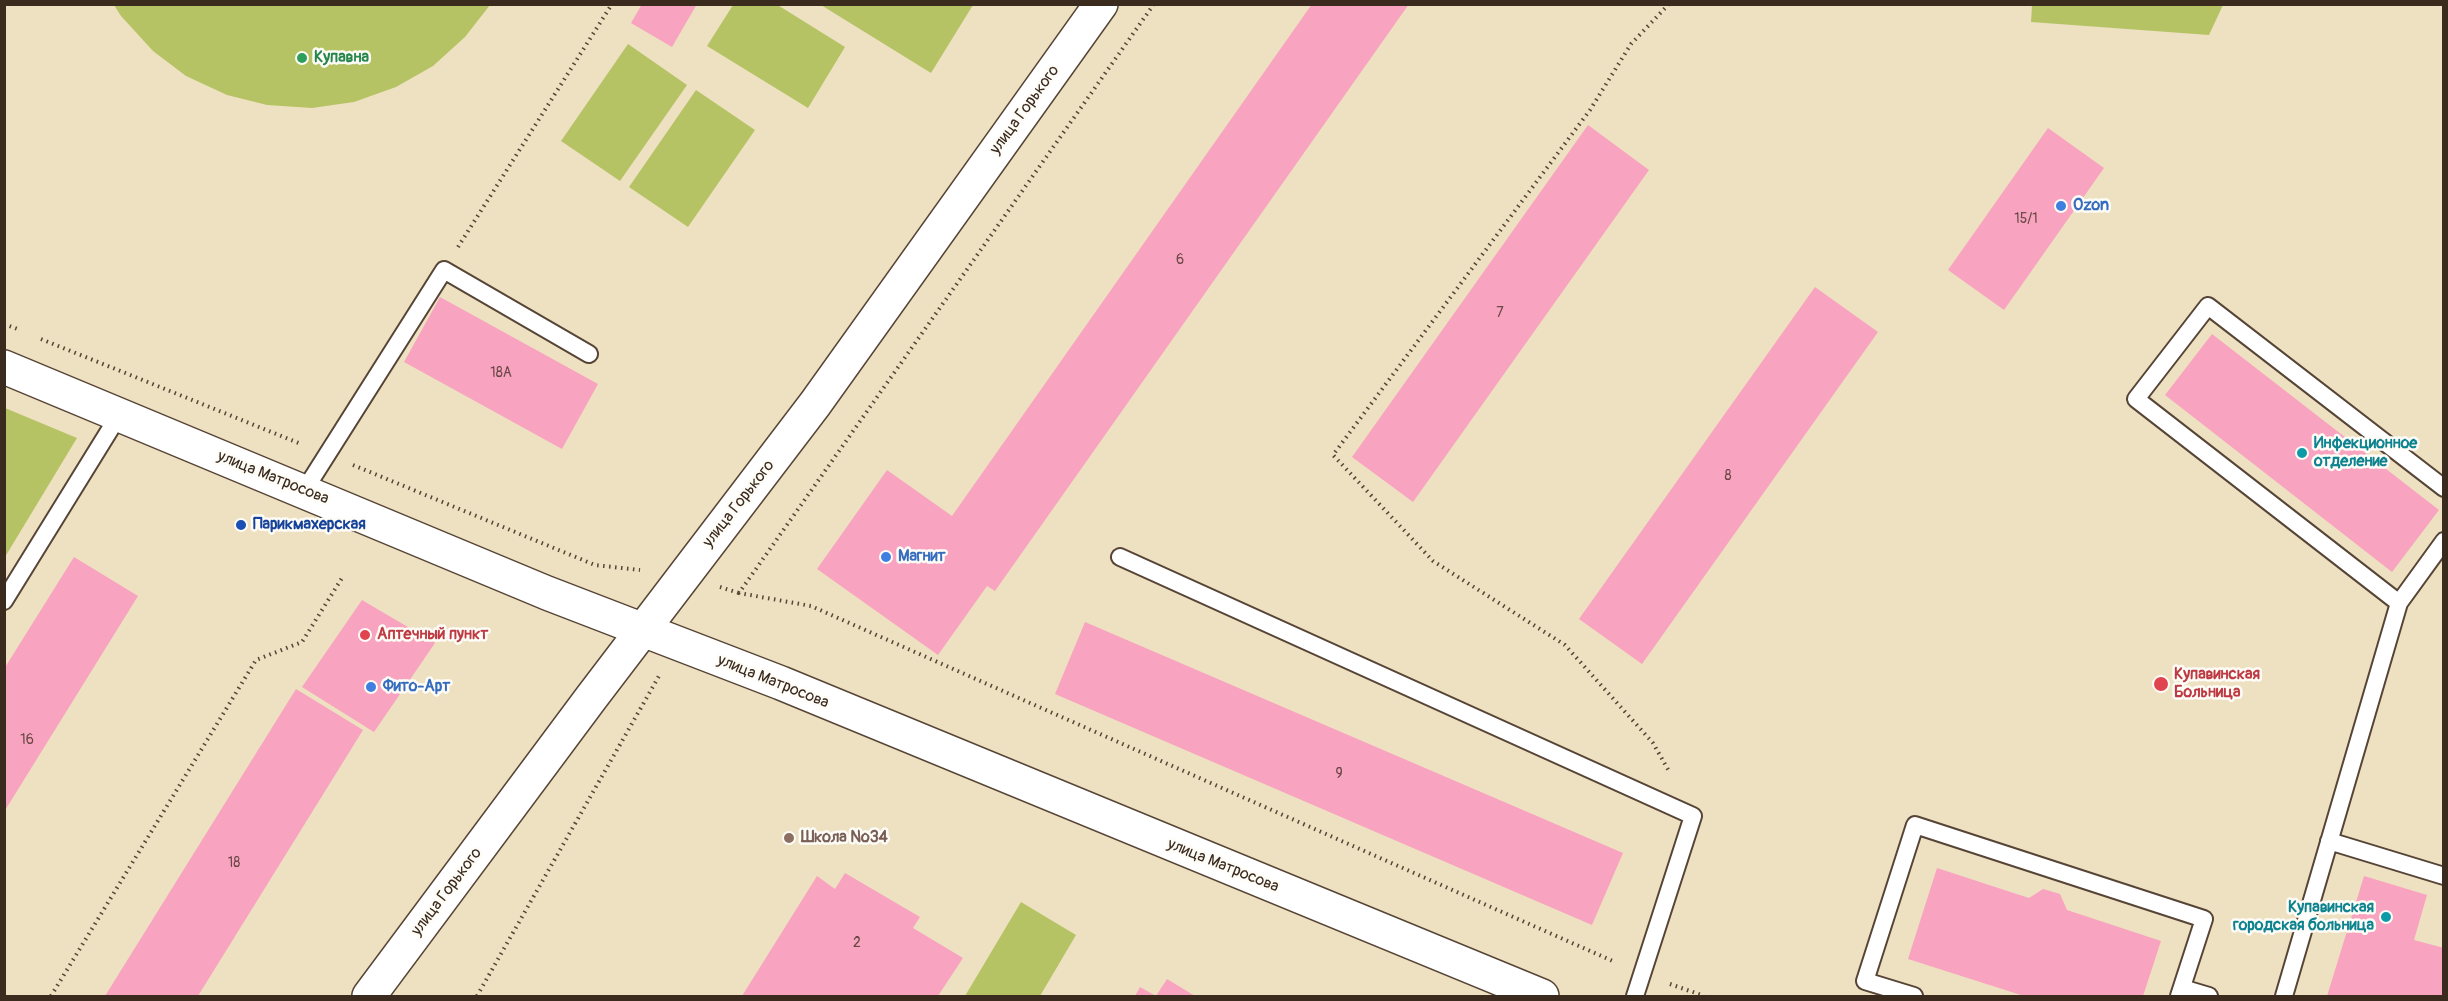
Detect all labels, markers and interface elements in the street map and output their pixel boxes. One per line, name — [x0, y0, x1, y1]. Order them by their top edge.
place label: Купавна — [314, 48, 369, 68]
marker: Купавна — [295, 51, 309, 65]
street label: улица Горького — [986, 62, 1064, 158]
place label: Ozon — [2073, 196, 2109, 216]
marker: Ozon — [2054, 199, 2068, 213]
house number: 15/1 — [2014, 211, 2038, 227]
house number: 6 — [1176, 252, 1184, 268]
house number: 7 — [1496, 305, 1504, 321]
house number: 18А — [490, 365, 512, 381]
place label: Инфекционное отделение — [2314, 434, 2417, 472]
marker: Инфекционное отделение — [2295, 446, 2309, 460]
street label: улица Матросова — [214, 447, 332, 509]
street label: улица Горького — [699, 457, 779, 551]
house number: 8 — [1724, 468, 1732, 484]
place label: Парикмахерская — [253, 515, 366, 535]
marker: Парикмахерская — [234, 518, 248, 532]
place label: Магнит — [898, 547, 946, 567]
marker: Магнит — [879, 550, 893, 564]
place label: Аптечный пункт — [377, 625, 488, 645]
marker: Аптечный пункт — [358, 628, 372, 642]
street label: улица Матросова — [714, 651, 832, 713]
place label: Купавинская Больница — [2174, 665, 2260, 703]
marker: Купавинская Больница — [2152, 675, 2170, 693]
place label: Фито-Арт — [383, 677, 450, 697]
marker: Фито-Арт — [364, 680, 378, 694]
house number: 16 — [20, 732, 34, 748]
house number: 9 — [1335, 766, 1343, 782]
place label: Школа №34 — [801, 828, 888, 848]
marker: Школа №34 — [782, 831, 796, 845]
street label: улица Матросова — [1164, 835, 1282, 897]
street label: улица Горького — [408, 844, 486, 940]
house number: 18 — [228, 855, 240, 871]
place label: Купавинская городская больница — [2233, 898, 2374, 936]
marker: Купавинская городская больница — [2379, 910, 2393, 924]
house number: 2 — [853, 935, 861, 951]

